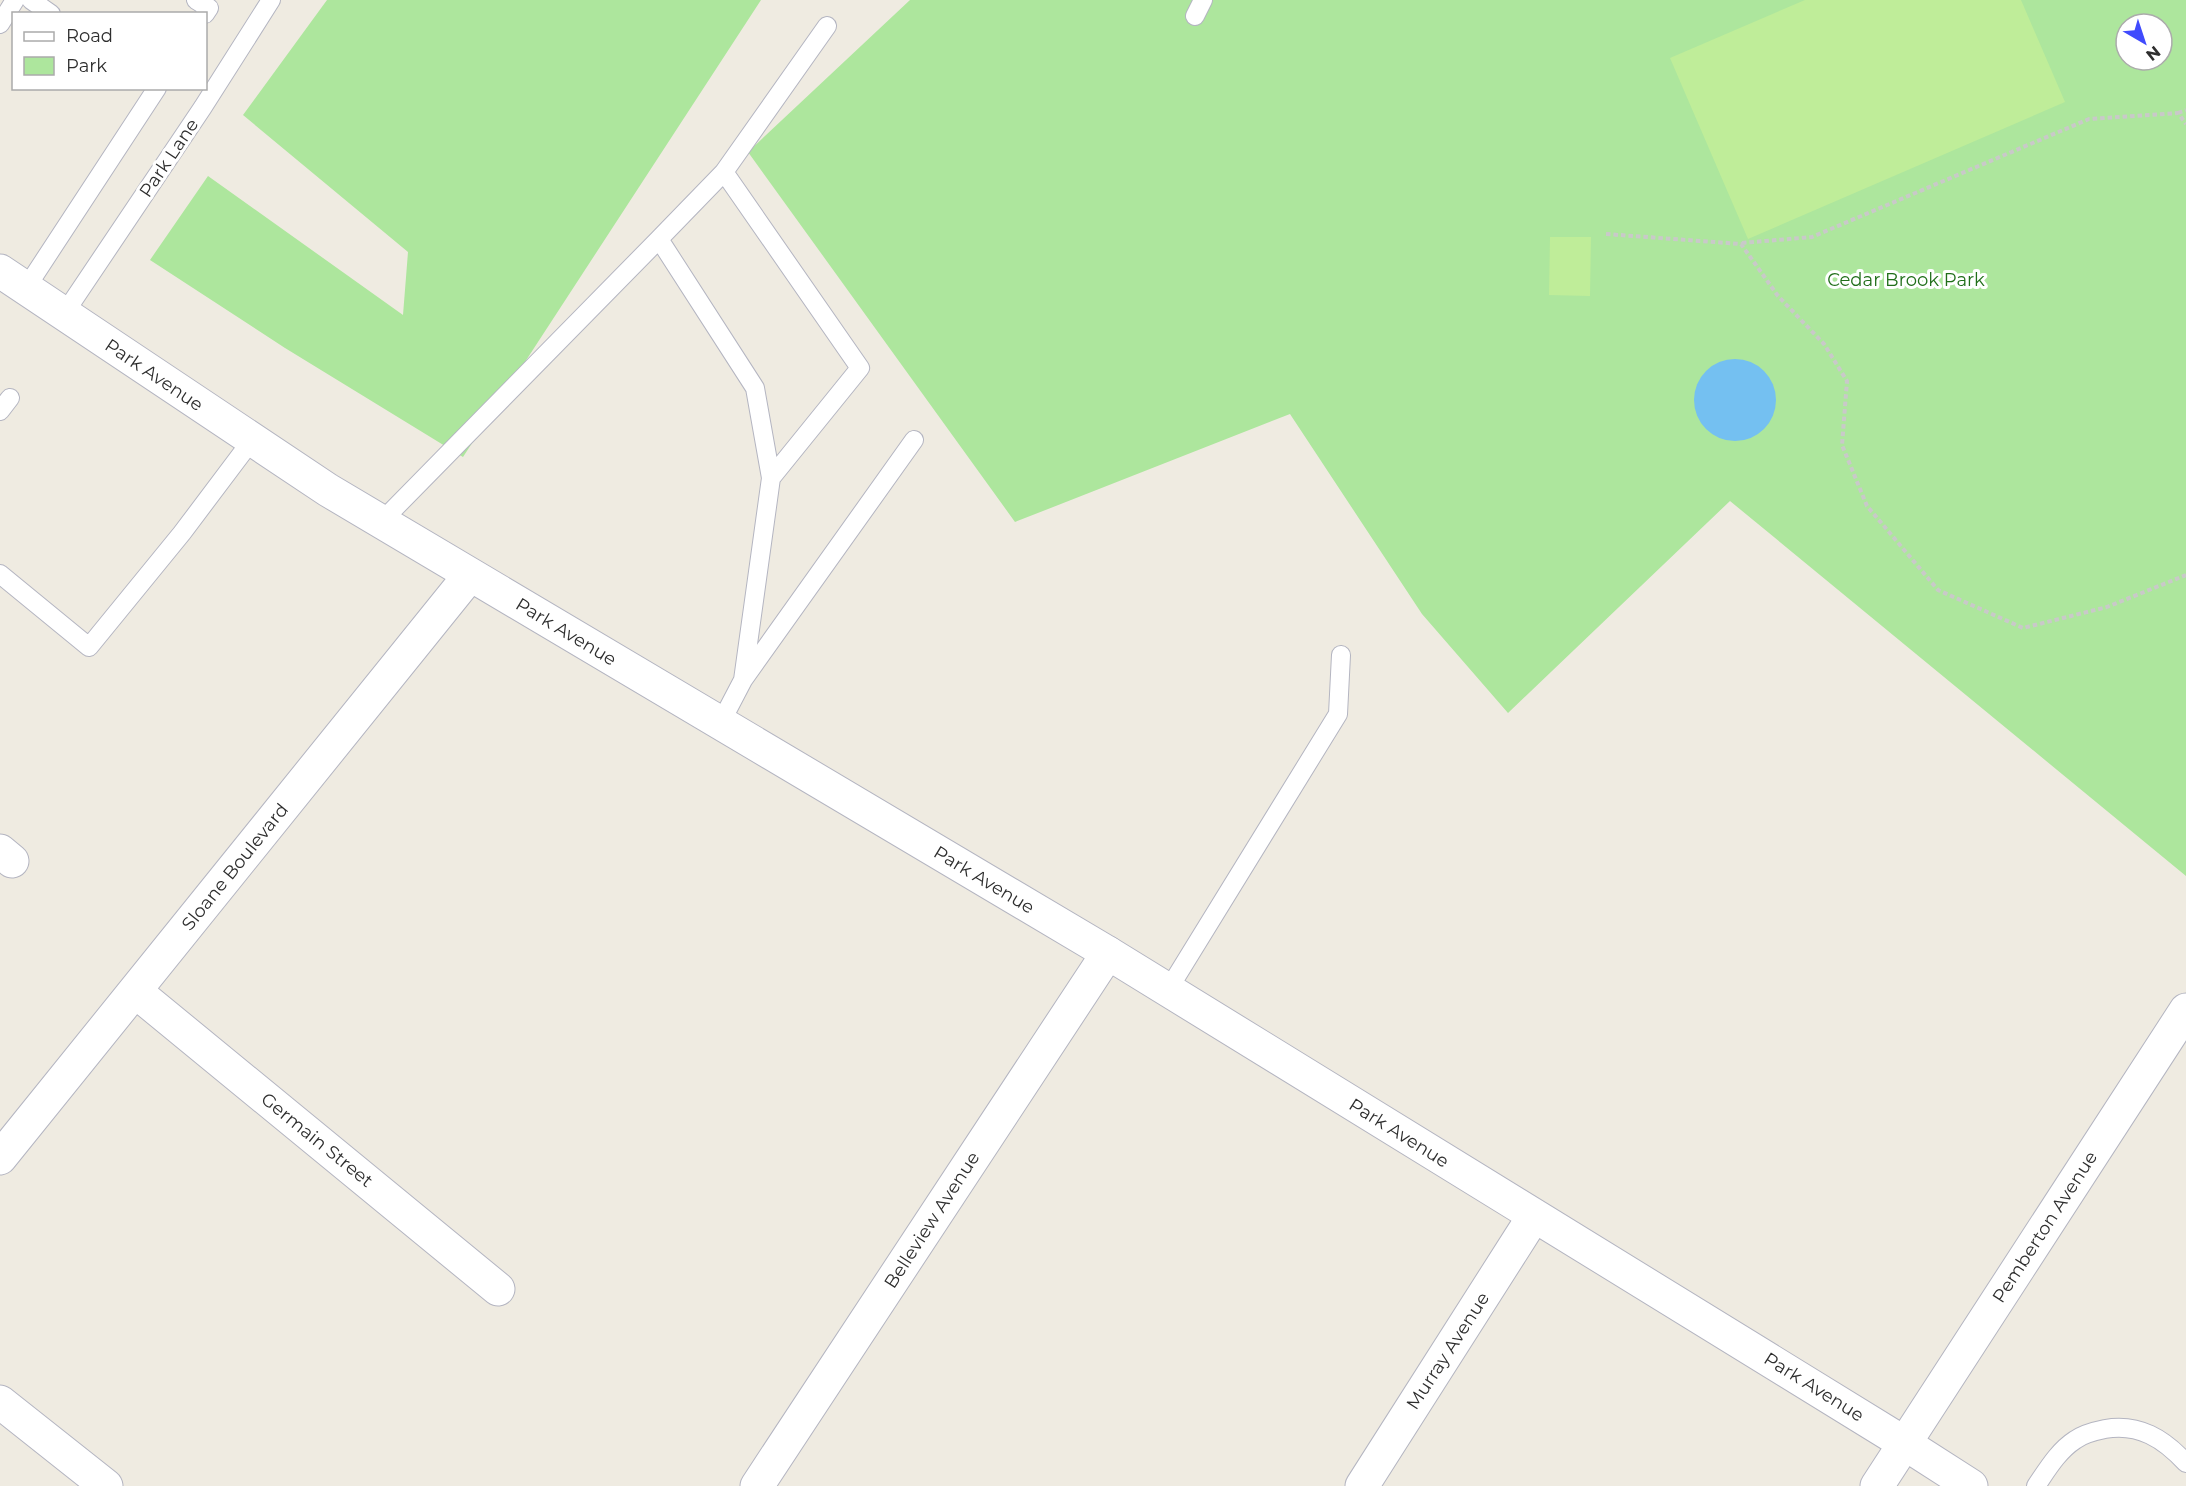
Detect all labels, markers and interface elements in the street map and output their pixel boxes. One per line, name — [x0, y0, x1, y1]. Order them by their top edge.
legend — [12, 12, 207, 90]
north arrow — [2114, 12, 2174, 72]
text: Road — [66, 25, 113, 47]
text: N — [2142, 42, 2164, 65]
text: Park — [66, 55, 107, 77]
street label: Park Lane — [135, 114, 203, 202]
park label: Cedar Brook Park — [1827, 269, 1985, 291]
street label: Park Avenue — [101, 334, 207, 416]
street label: Park Avenue — [512, 593, 621, 671]
street label: Sloane Boulevard — [177, 799, 293, 935]
street label: Park Avenue — [930, 841, 1039, 919]
street label: Germain Street — [257, 1088, 377, 1192]
street label: Park Avenue — [1345, 1094, 1453, 1173]
street label: Belleview Avenue — [880, 1147, 984, 1292]
street label: Pemberton Avenue — [1988, 1147, 2102, 1307]
street label: Murray Avenue — [1402, 1288, 1494, 1414]
street label: Park Avenue — [1760, 1348, 1868, 1427]

